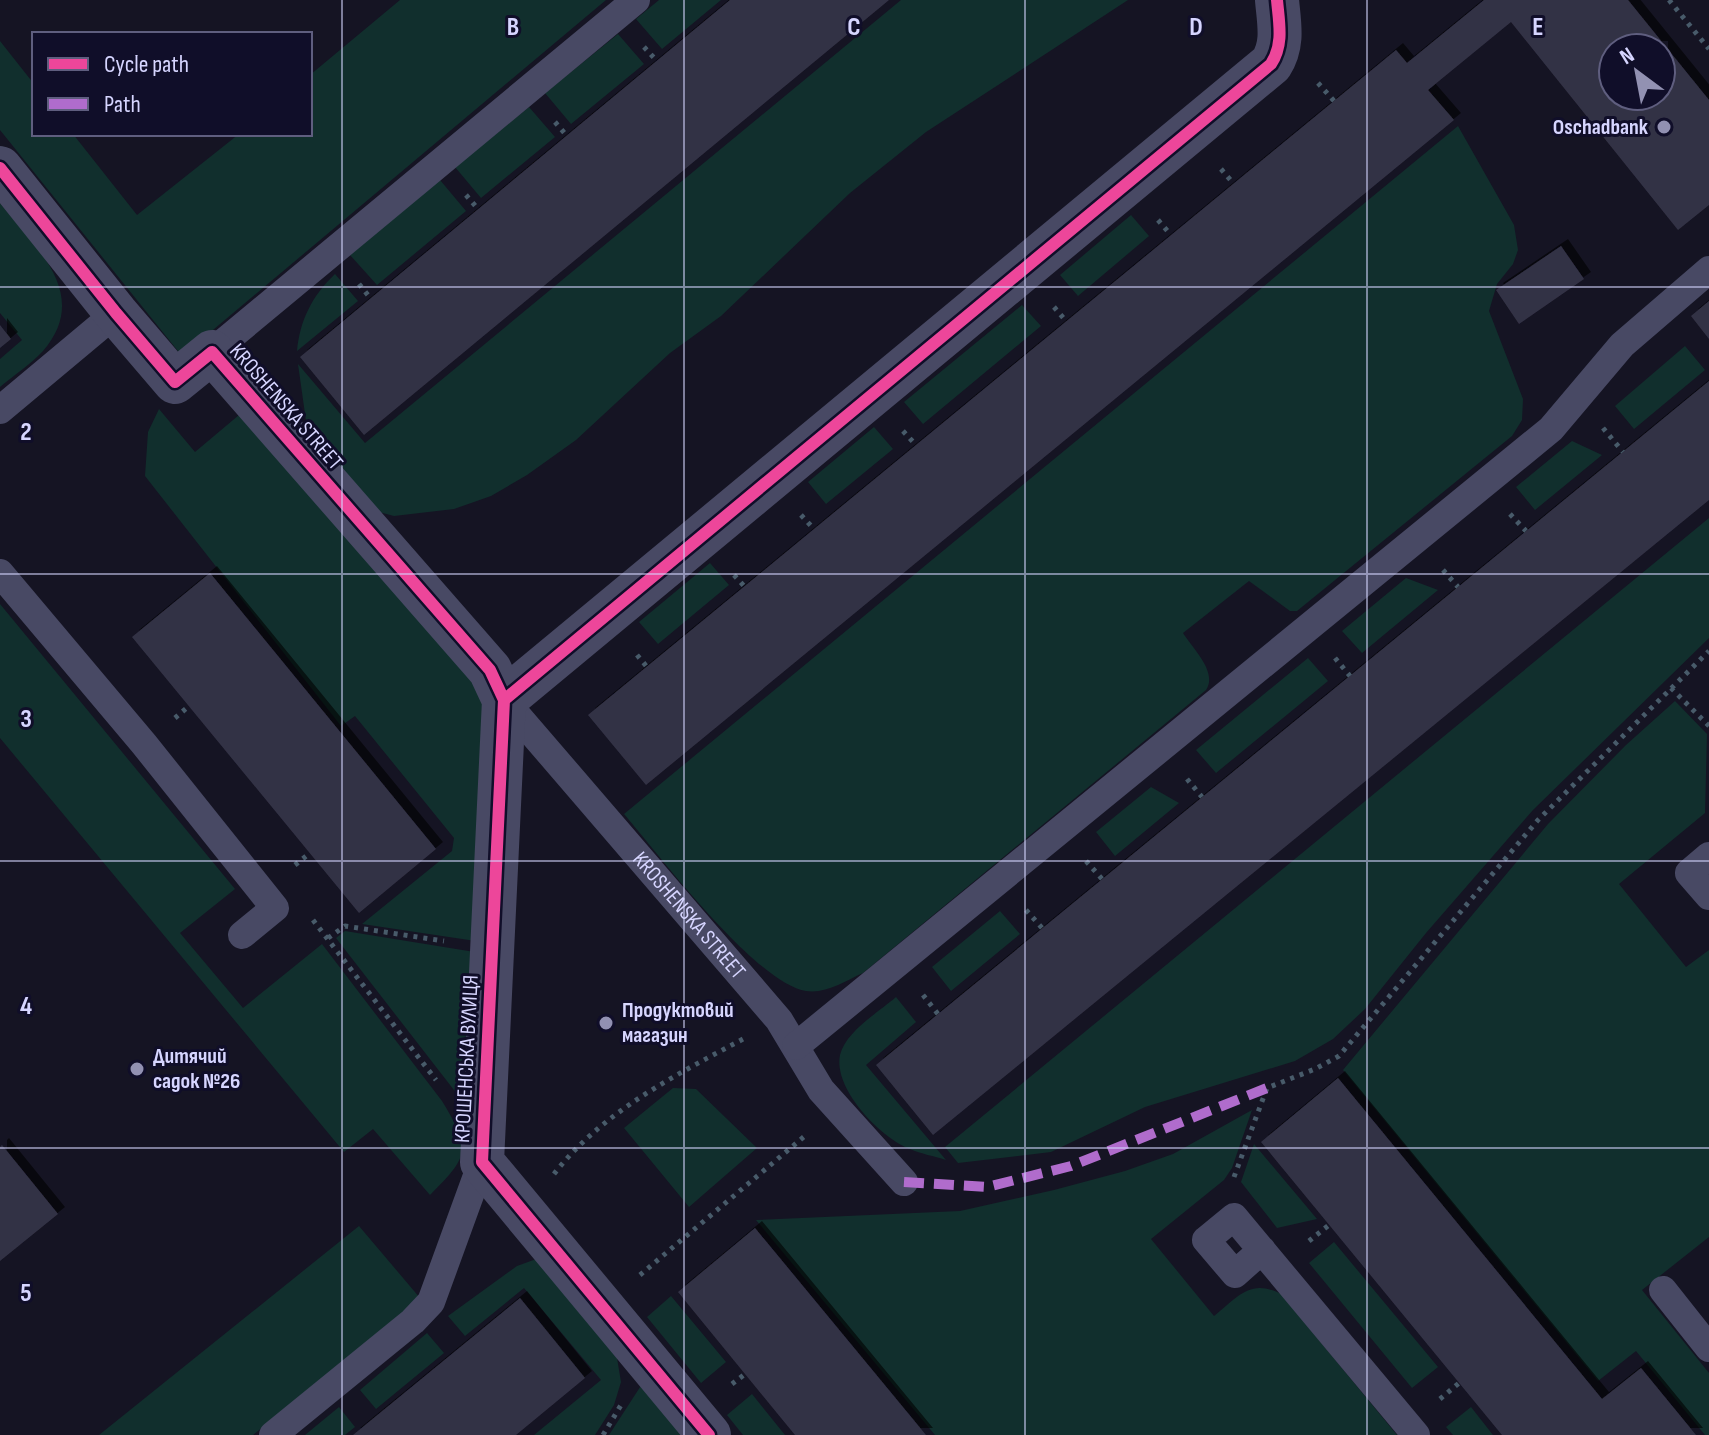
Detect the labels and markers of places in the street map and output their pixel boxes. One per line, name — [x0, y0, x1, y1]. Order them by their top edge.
place label: Oschadbank — [1553, 114, 1649, 141]
marker: Oschadbank — [1655, 118, 1673, 136]
place label: Продуктовий магазин — [622, 997, 734, 1049]
marker: Продуктовий магазин — [597, 1014, 615, 1032]
place label: Дитячий садок №26 — [153, 1043, 240, 1095]
marker: Дитячий садок №26 — [128, 1060, 146, 1078]

